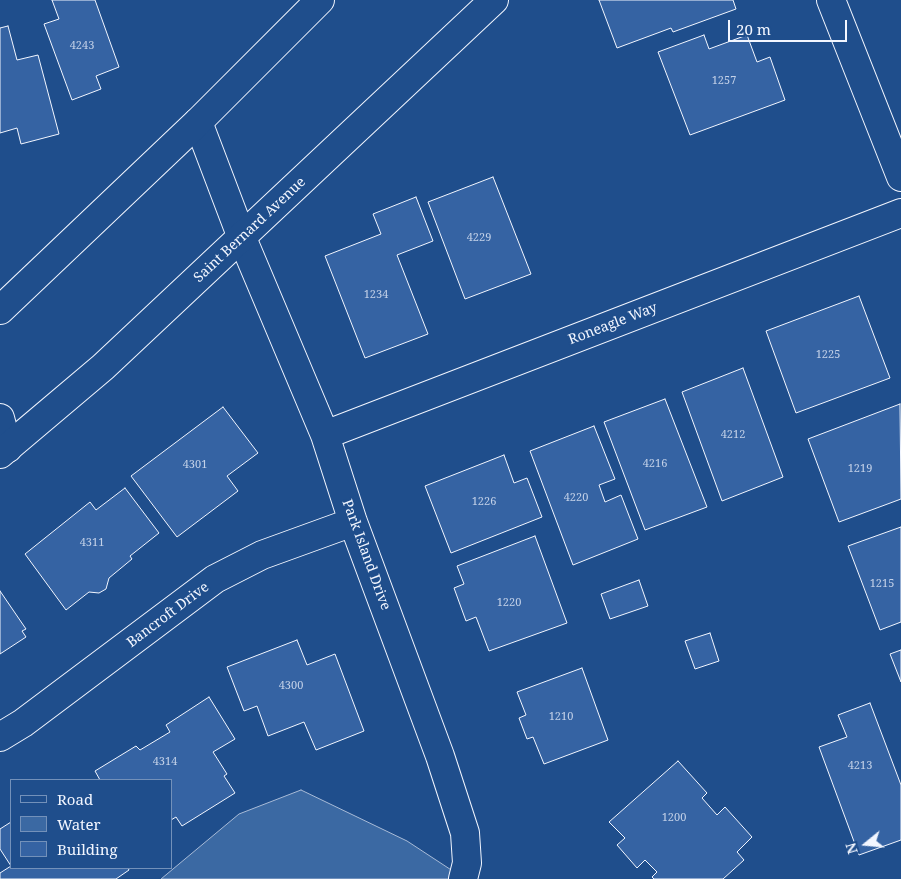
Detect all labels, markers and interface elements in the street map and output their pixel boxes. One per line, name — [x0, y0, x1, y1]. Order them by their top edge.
scale bar — [731, 10, 850, 42]
text: 20 m — [736, 19, 771, 39]
house number: 4243 — [70, 39, 94, 53]
house number: 1257 — [712, 74, 736, 88]
street label: Saint Bernard Avenue — [191, 174, 309, 286]
house number: 4229 — [467, 231, 491, 245]
house number: 1234 — [364, 288, 388, 302]
street label: Roneagle Way — [566, 299, 660, 349]
house number: 1225 — [816, 348, 840, 362]
house number: 4212 — [721, 428, 745, 442]
house number: 4216 — [643, 457, 667, 471]
house number: 4301 — [183, 458, 207, 472]
house number: 1219 — [848, 462, 872, 476]
house number: 4220 — [564, 491, 588, 505]
house number: 1226 — [472, 495, 496, 509]
street label: Park Island Drive — [338, 497, 394, 613]
house number: 4311 — [80, 536, 104, 550]
house number: 1215 — [870, 577, 894, 591]
street label: Bancroft Drive — [124, 579, 212, 651]
house number: 1220 — [497, 596, 521, 610]
house number: 4300 — [279, 679, 303, 693]
house number: 1210 — [549, 710, 573, 724]
house number: 4314 — [153, 755, 177, 769]
house number: 4213 — [848, 759, 872, 773]
legend — [10, 779, 172, 869]
text: Road — [57, 789, 93, 809]
house number: 1200 — [662, 811, 686, 825]
text: Water — [57, 814, 100, 834]
north arrow — [841, 819, 891, 869]
text: Building — [57, 839, 118, 859]
text: N — [840, 840, 862, 857]

